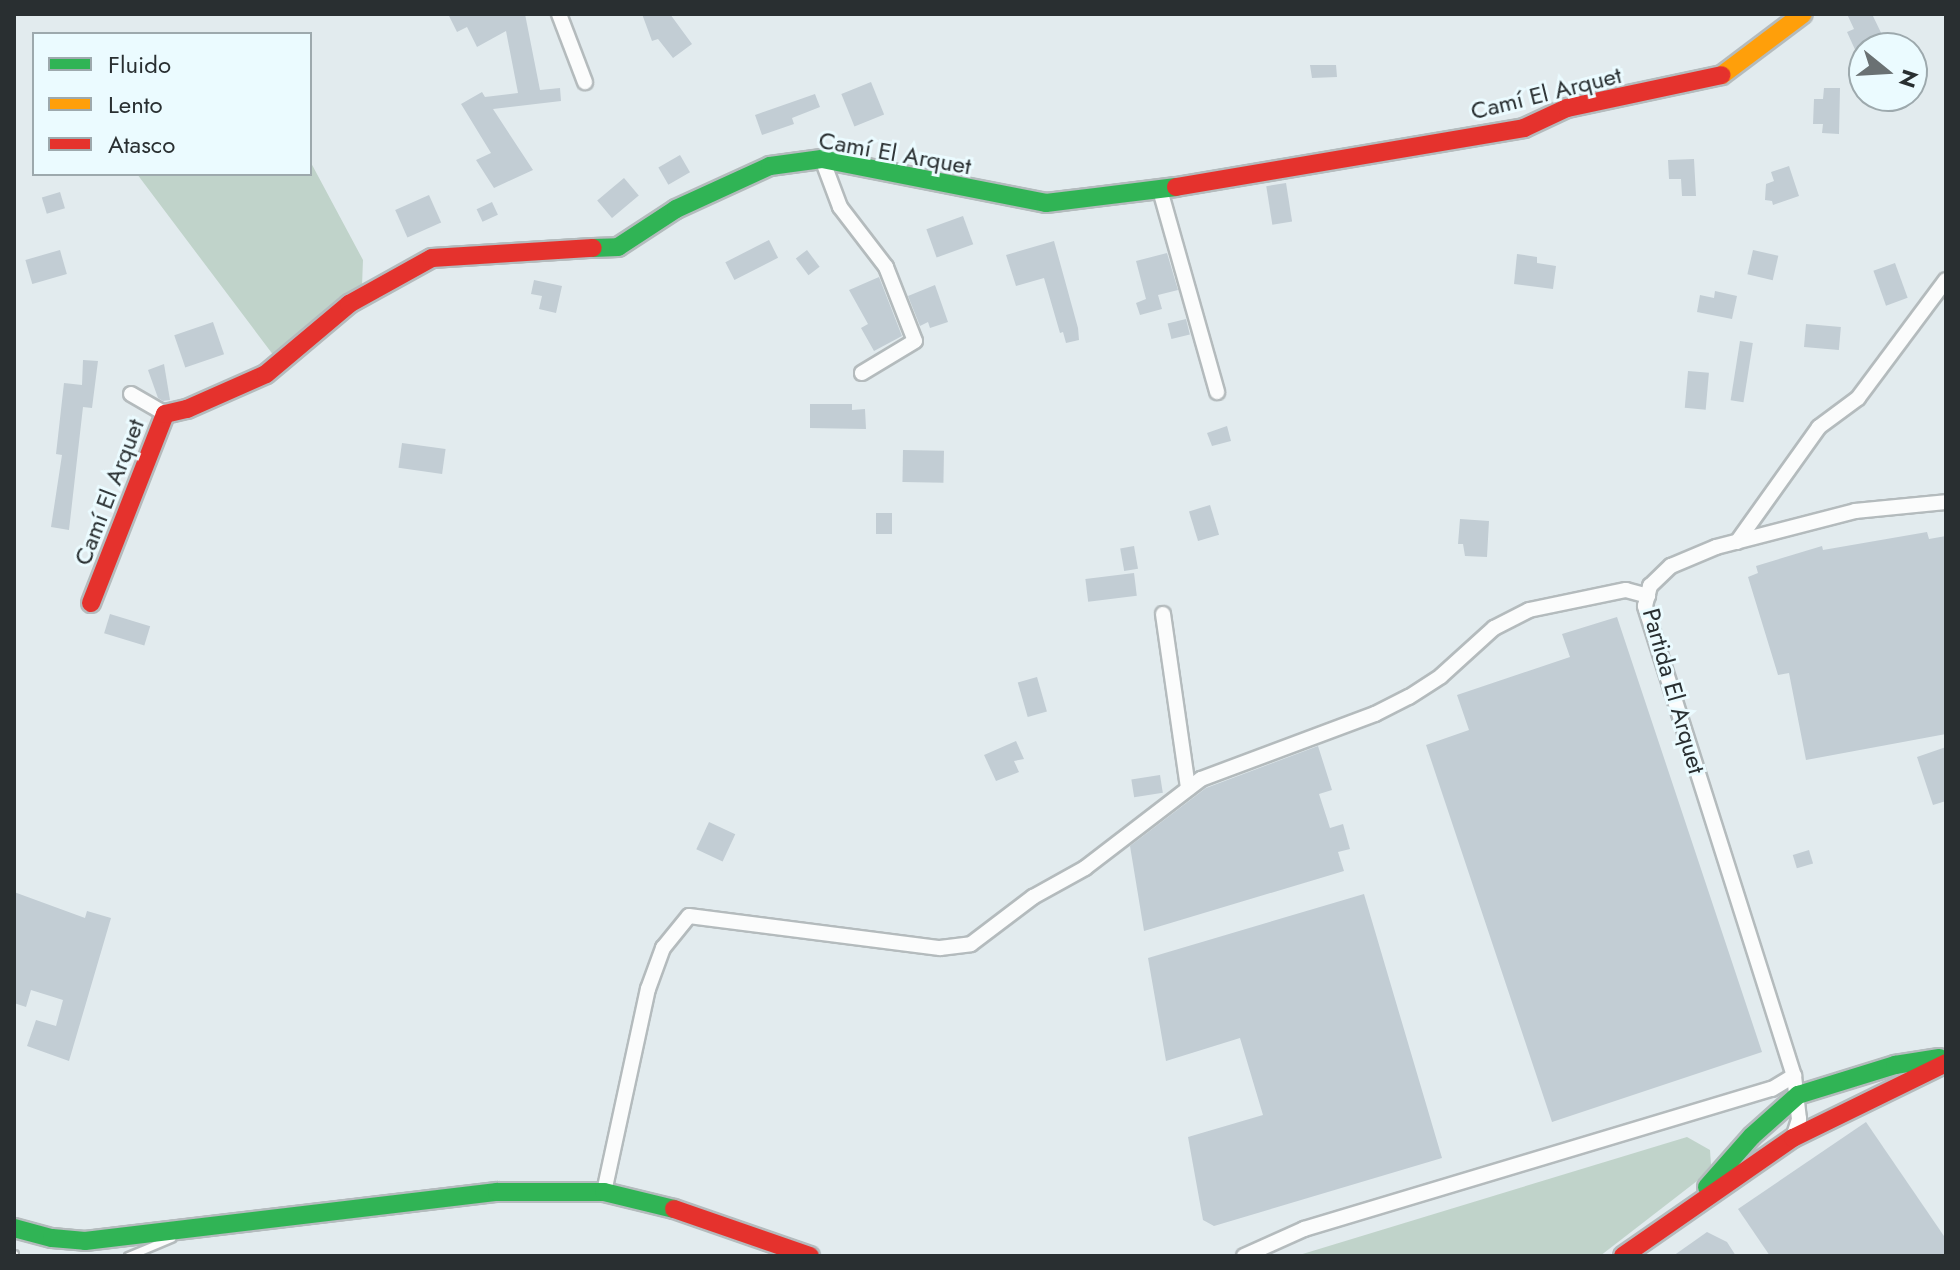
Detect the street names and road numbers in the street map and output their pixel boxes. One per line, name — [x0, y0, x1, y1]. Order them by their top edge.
street label: Camí El Arquet — [1468, 60, 1624, 126]
street label: Camí El Arquet — [817, 125, 973, 181]
street label: Camí El Arquet — [68, 415, 150, 569]
street label: Partida El Arquet — [1637, 605, 1711, 777]

